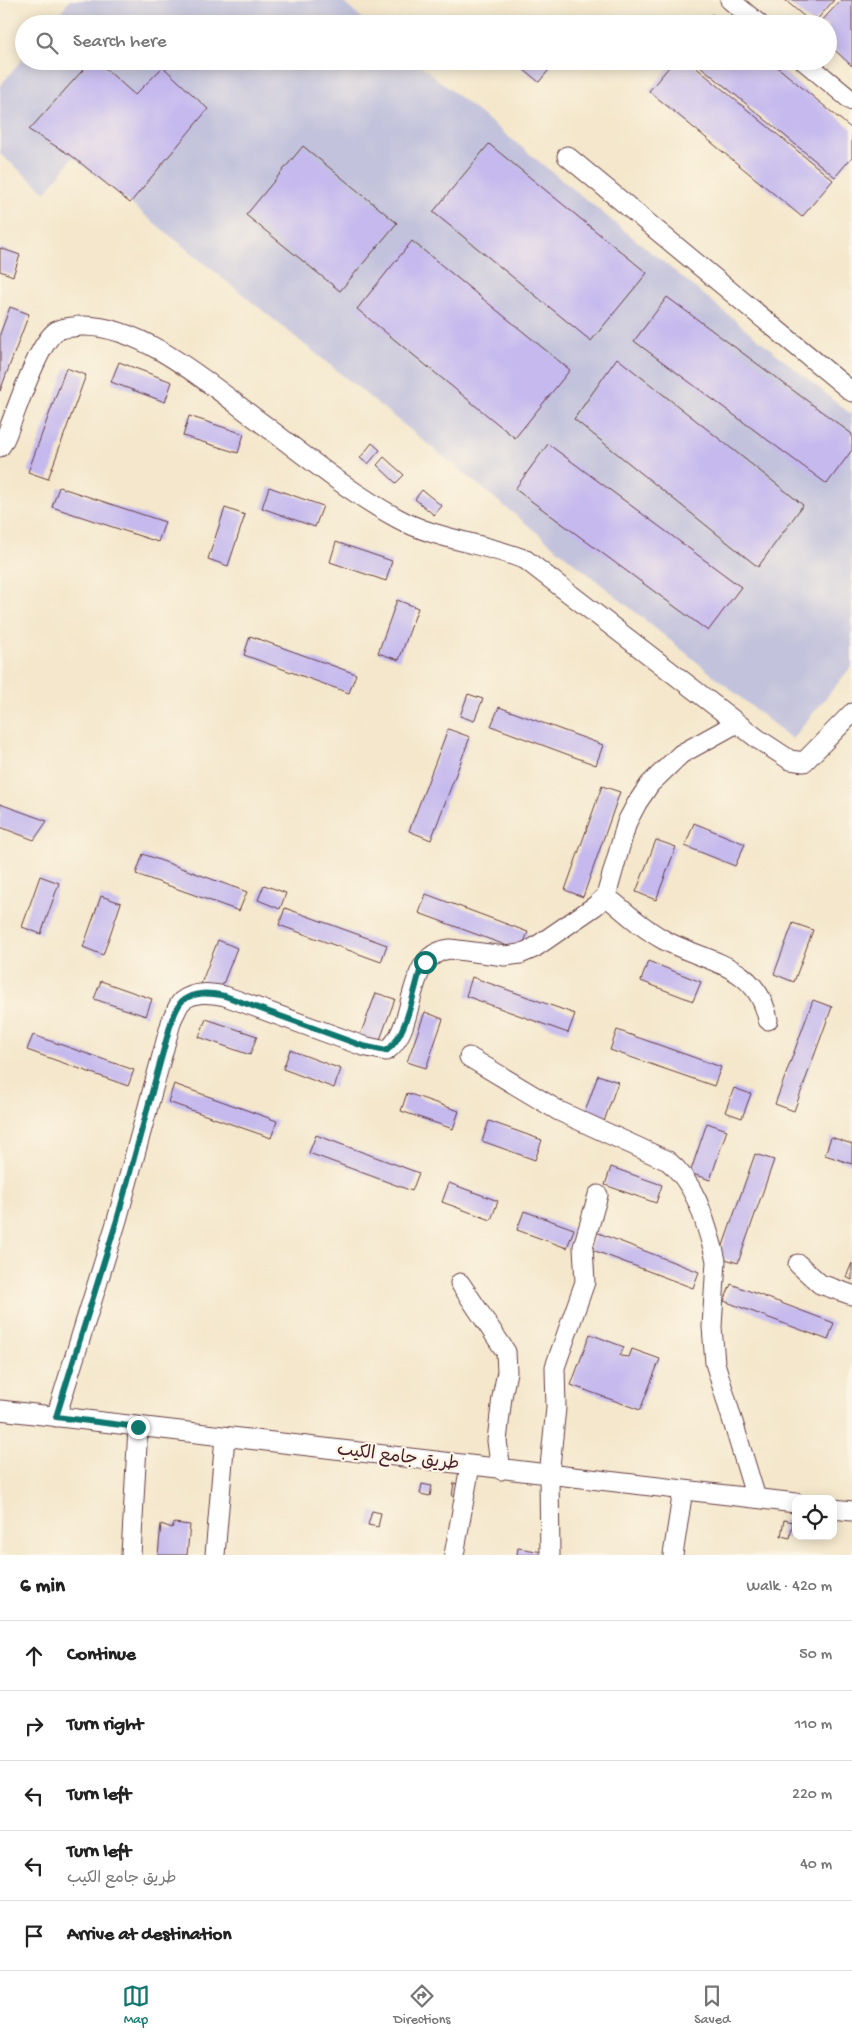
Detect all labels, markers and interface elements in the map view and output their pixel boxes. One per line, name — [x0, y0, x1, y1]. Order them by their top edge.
search box — [15, 15, 837, 70]
icon: search — [33, 29, 61, 57]
text: Search here — [73, 31, 167, 54]
route start — [414, 951, 437, 974]
route end — [127, 1416, 150, 1439]
street label: طريق جامع الكيب — [336, 1440, 460, 1476]
map controls — [792, 1495, 837, 1540]
button: locate — [792, 1495, 837, 1540]
text: 6 min — [20, 1575, 65, 1600]
text: Walk · 420 m — [747, 1578, 832, 1597]
icon: ahead — [20, 1642, 48, 1670]
text: Continue — [67, 1644, 136, 1667]
text: 50 m — [799, 1646, 832, 1665]
icon: right — [20, 1712, 48, 1740]
text: Turn right — [67, 1714, 143, 1737]
text: 110 m — [795, 1716, 832, 1735]
icon: left — [20, 1782, 48, 1810]
text: Turn left — [67, 1784, 131, 1807]
text: 220 m — [792, 1786, 832, 1805]
text: Turn left — [67, 1841, 131, 1864]
icon: left — [20, 1852, 48, 1880]
text: 40 m — [800, 1856, 832, 1875]
text: طريق جامع الكيب — [67, 1870, 176, 1889]
icon: arrive — [20, 1922, 48, 1950]
text: Arrive at destination — [67, 1924, 231, 1947]
tab: Map — [122, 1982, 150, 2029]
tab: Directions — [394, 1982, 451, 2029]
tab: Saved — [694, 1982, 730, 2029]

